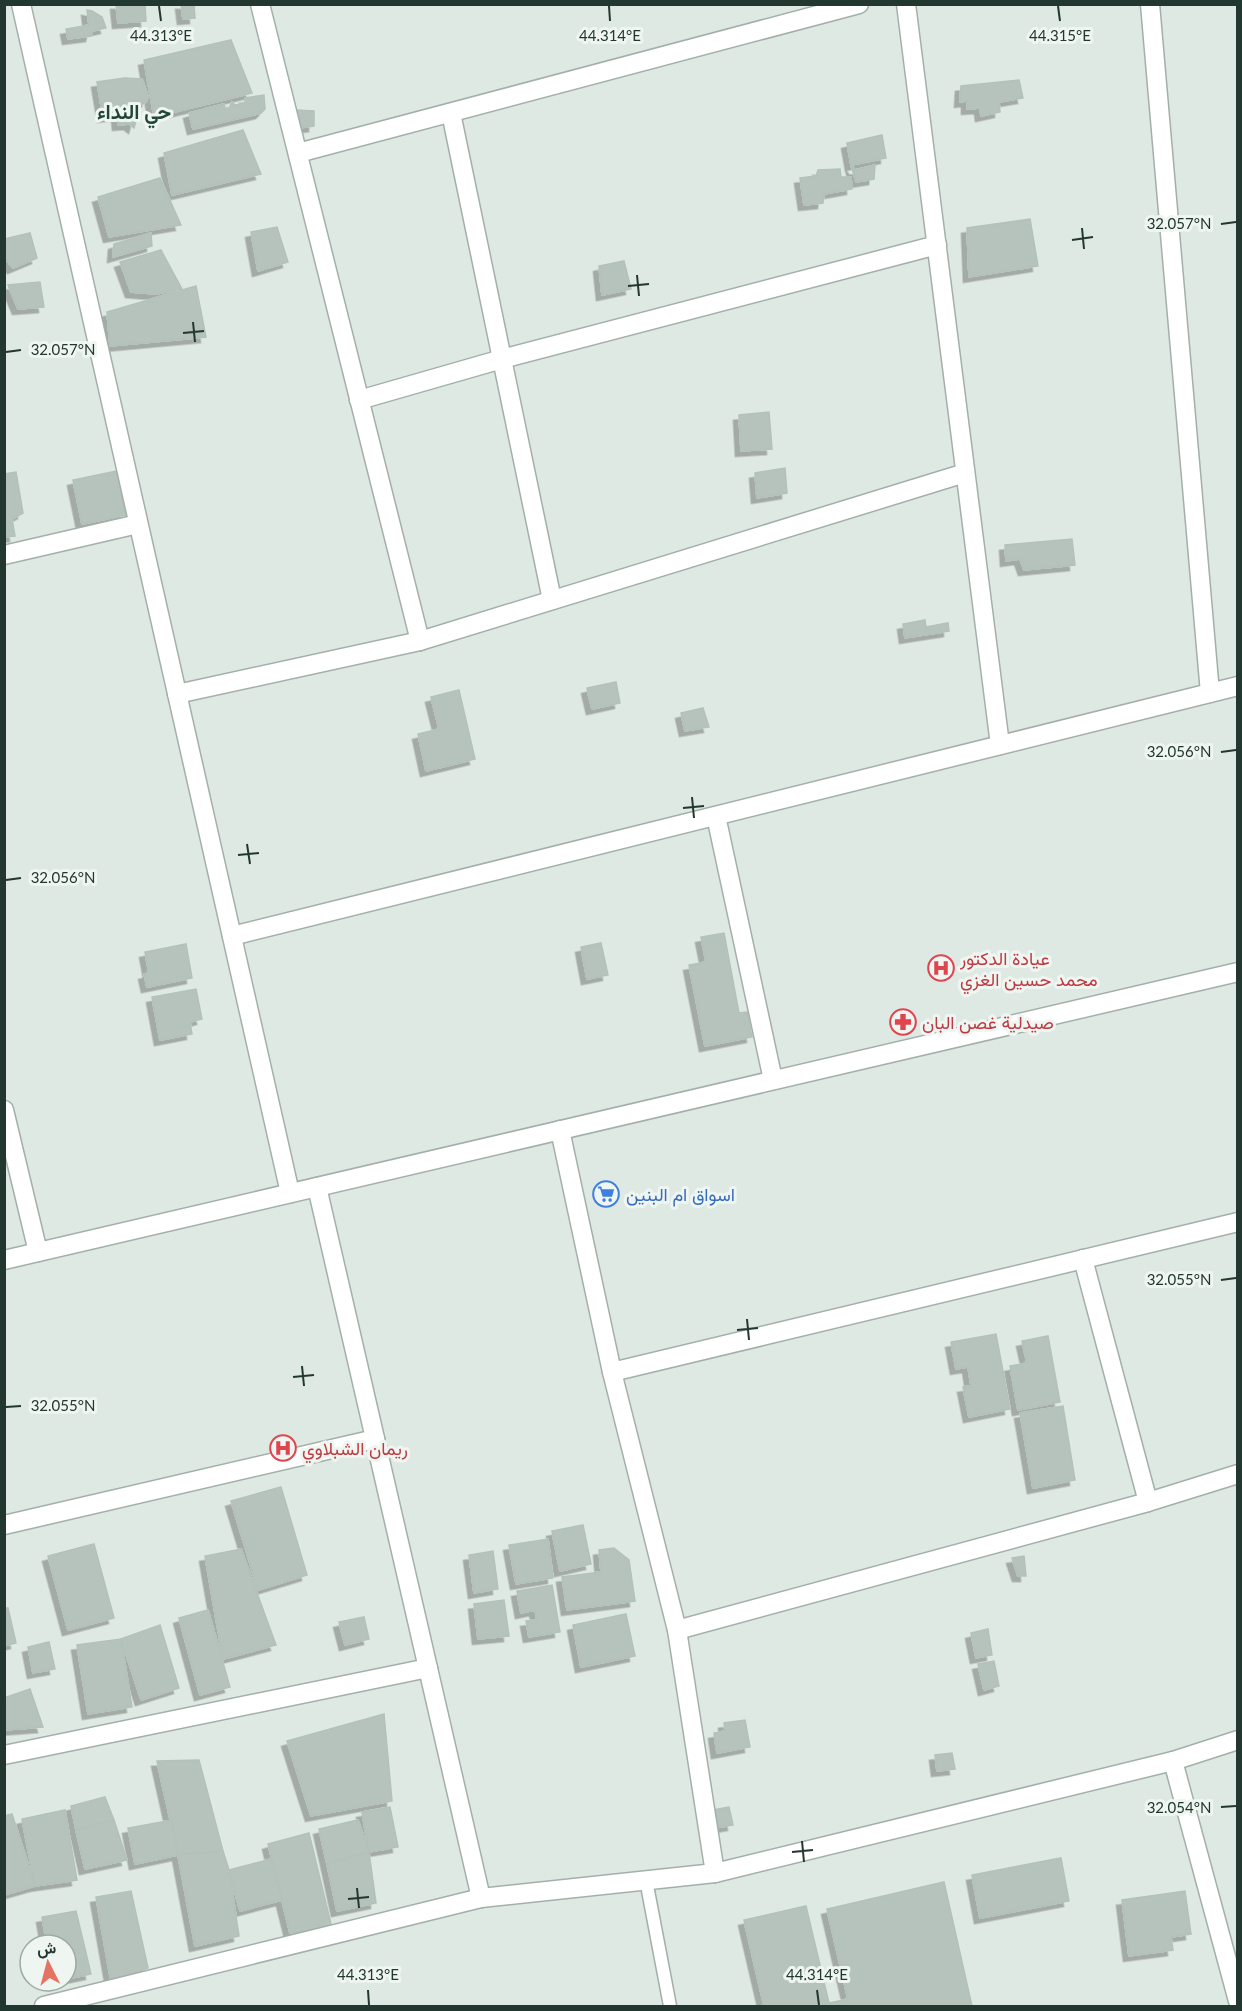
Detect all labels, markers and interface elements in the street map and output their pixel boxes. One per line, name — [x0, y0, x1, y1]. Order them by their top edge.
text: 44.313°E — [130, 26, 192, 44]
text: 44.314°E — [579, 26, 641, 44]
text: 44.315°E — [1029, 26, 1091, 44]
district label: حي النداء — [97, 99, 171, 129]
text: 32.057°N — [1147, 214, 1211, 232]
text: 32.057°N — [31, 340, 95, 358]
text: 32.056°N — [1147, 742, 1211, 760]
text: 32.056°N — [31, 868, 95, 886]
place label: عيادة الدكتور محمد حسين الغزي — [959, 947, 1098, 995]
hospital icon: عيادة الدكتور محمد حسين الغزي — [926, 953, 956, 983]
pharmacy icon: صيدلية غصن البان — [888, 1007, 918, 1037]
place label: صيدلية غصن البان — [922, 1011, 1054, 1034]
supermarket icon: اسواق ام البنين — [591, 1179, 621, 1209]
place label: اسواق ام البنين — [626, 1183, 735, 1207]
text: 32.055°N — [1147, 1270, 1211, 1288]
text: 32.055°N — [31, 1396, 95, 1414]
hospital icon: ريمان الشبلاوي — [268, 1433, 298, 1463]
place label: ريمان الشبلاوي — [302, 1437, 408, 1464]
text: 32.054°N — [1147, 1798, 1211, 1816]
north arrow — [18, 1933, 78, 1993]
text: ش — [36, 1937, 57, 1959]
text: 44.313°E — [337, 1965, 399, 1983]
text: 44.314°E — [786, 1965, 848, 1983]

